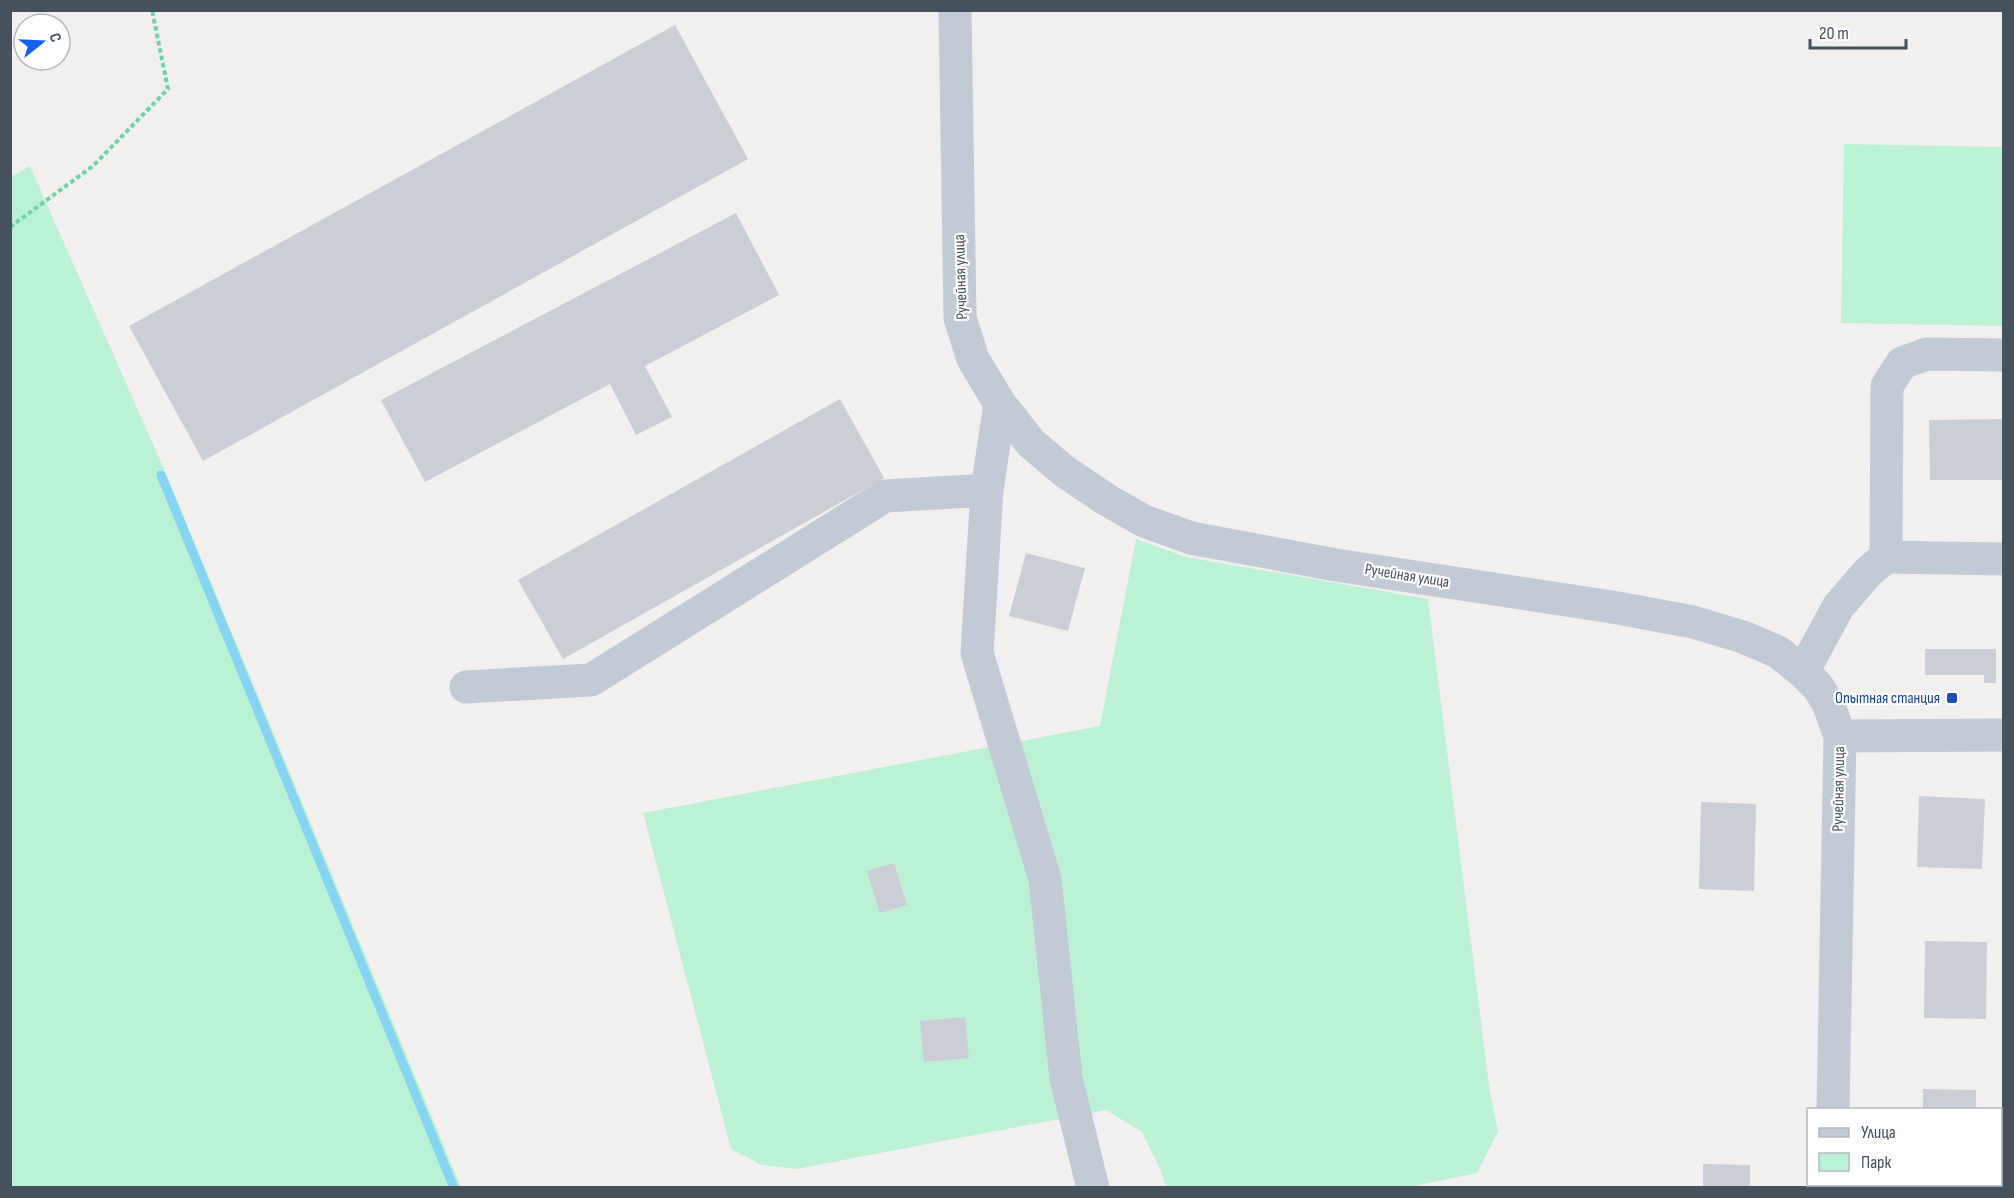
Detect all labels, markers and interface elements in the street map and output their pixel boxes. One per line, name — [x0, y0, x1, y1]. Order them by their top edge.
north arrow — [12, 12, 72, 72]
scale bar — [1810, 12, 1906, 50]
text: 20 m — [1819, 23, 1849, 44]
text: С — [45, 31, 65, 45]
street label: Ручейная улица — [950, 234, 972, 320]
street label: Ручейная улица — [1363, 560, 1451, 592]
place label: Опытная станция — [1835, 689, 1940, 708]
marker: Опытная станция — [1945, 691, 1959, 705]
street label: Ручейная улица — [1829, 746, 1849, 832]
legend — [1807, 1108, 2002, 1186]
text: Улица — [1861, 1122, 1896, 1143]
text: Парк — [1861, 1152, 1892, 1173]

